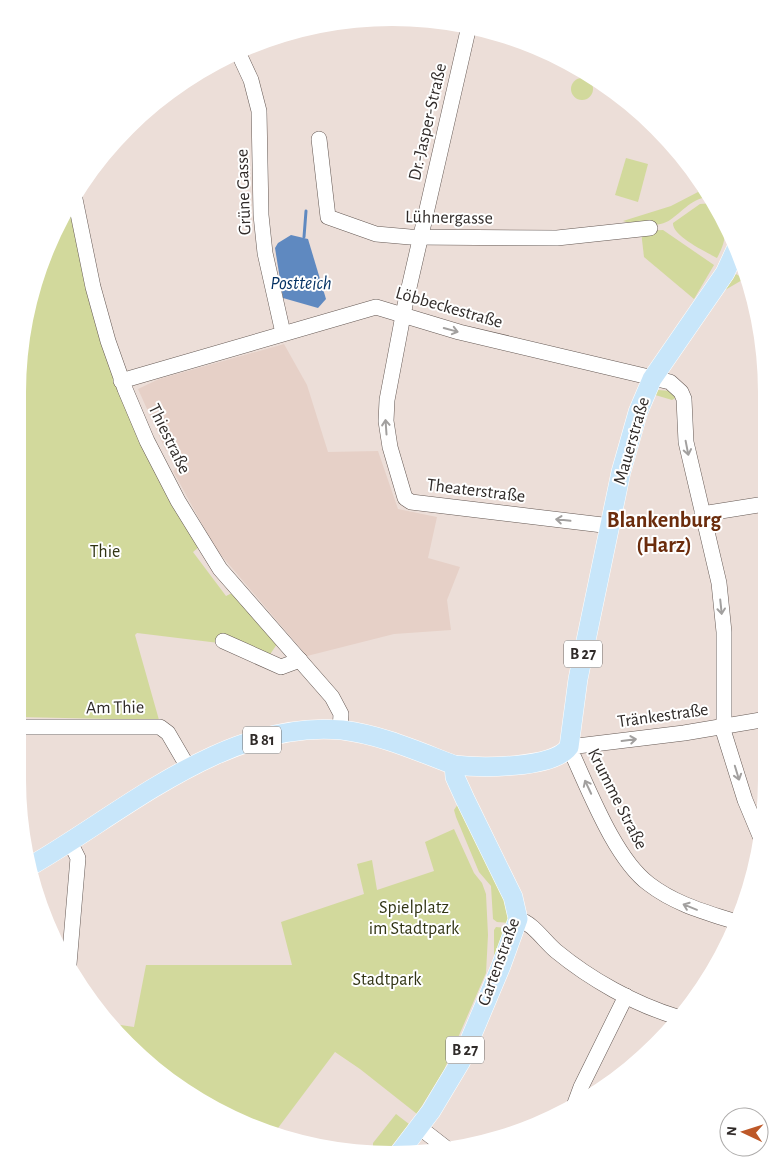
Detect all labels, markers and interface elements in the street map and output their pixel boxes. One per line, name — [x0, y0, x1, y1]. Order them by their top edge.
street label: Dr.-Jasper-Straße — [406, 62, 450, 182]
street label: Grüne Gasse — [233, 149, 255, 235]
street label: Lühnergasse — [405, 208, 493, 228]
water label: Postteich — [270, 274, 332, 293]
street label: Löbbeckestraße — [393, 284, 505, 332]
one-way arrow — [442, 326, 458, 335]
street label: Mauerstraße — [611, 395, 653, 487]
street label: Thiestraße — [144, 401, 194, 477]
one-way arrow — [382, 419, 391, 435]
one-way arrow — [683, 440, 693, 456]
street label: Theaterstraße — [426, 476, 526, 506]
district label: Blankenburg (Harz) — [607, 509, 722, 556]
one-way arrow — [555, 515, 571, 525]
park label: Thie — [90, 543, 120, 561]
one-way arrow — [716, 599, 726, 615]
road number: B 27 — [564, 641, 602, 668]
street label: Am Thie — [86, 698, 144, 718]
street label: Tränkestraße — [616, 701, 710, 731]
road number: B 81 — [243, 726, 281, 754]
one-way arrow — [621, 735, 637, 745]
street label: Krumme Straße — [584, 746, 650, 852]
one-way arrow — [732, 765, 742, 781]
one-way arrow — [583, 780, 593, 795]
park label: Spielplatz im Stadtpark — [369, 899, 460, 938]
one-way arrow — [682, 901, 697, 910]
street label: Gartenstraße — [475, 916, 523, 1008]
park label: Stadtpark — [353, 971, 422, 989]
road number: B 27 — [446, 1036, 484, 1064]
north arrow — [719, 1107, 769, 1157]
text: N — [725, 1126, 739, 1137]

